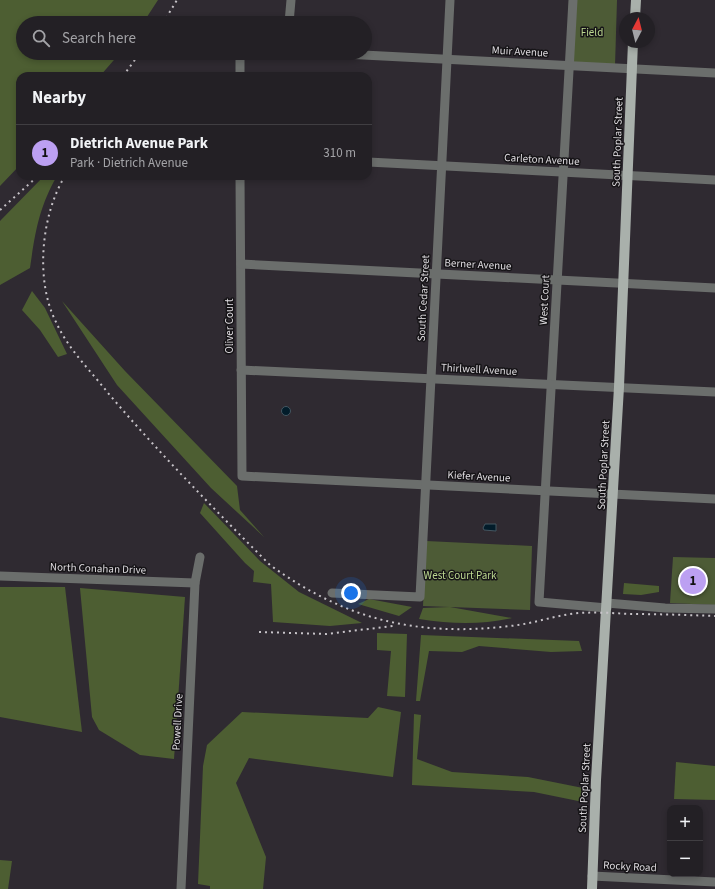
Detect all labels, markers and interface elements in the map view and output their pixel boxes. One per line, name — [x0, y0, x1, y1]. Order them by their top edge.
north arrow — [619, 12, 655, 48]
search box — [16, 16, 372, 60]
park label: Field — [581, 25, 603, 40]
icon: search — [30, 27, 52, 49]
text: Search here — [62, 28, 136, 49]
street label: Muir Avenue — [491, 43, 549, 60]
text: Nearby — [32, 86, 86, 110]
street label: South Poplar Street — [608, 97, 627, 187]
text: Dietrich Avenue Park — [70, 133, 208, 154]
text: 1 — [42, 144, 48, 162]
text: 310 m — [323, 144, 356, 162]
street label: Carleton Avenue — [504, 150, 581, 169]
text: Park · Dietrich Avenue — [70, 154, 188, 172]
street label: South Cedar Street — [414, 254, 433, 342]
street label: Berner Avenue — [444, 255, 512, 274]
street label: West Court — [536, 274, 553, 325]
street label: Oliver Court — [222, 298, 237, 354]
street label: Thirlwell Avenue — [441, 360, 518, 379]
street label: South Poplar Street — [594, 420, 613, 510]
street label: Kiefer Avenue — [447, 467, 511, 486]
street label: North Conahan Drive — [50, 559, 147, 578]
pin: 1 — [680, 566, 706, 596]
park label: West Court Park — [424, 568, 497, 583]
your location — [341, 583, 361, 603]
street label: Powell Drive — [169, 693, 187, 751]
street label: South Poplar Street — [575, 743, 594, 833]
map controls — [667, 805, 703, 877]
button: + — [667, 805, 703, 841]
button: − — [667, 841, 703, 877]
street label: Rocky Road — [603, 858, 657, 875]

